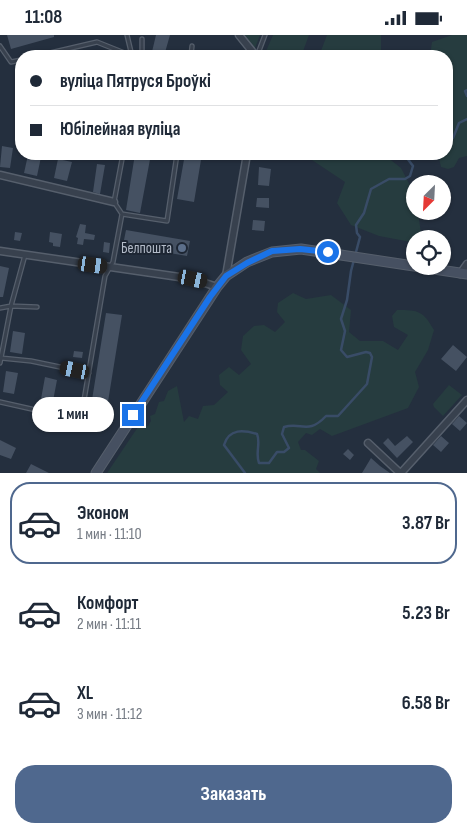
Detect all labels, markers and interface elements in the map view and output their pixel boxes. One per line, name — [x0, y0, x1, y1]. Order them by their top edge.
text: 11:08 — [25, 6, 62, 29]
text: вуліца Пятруся Броўкі — [60, 70, 211, 93]
text: Юбілейная вуліца — [60, 118, 181, 141]
north arrow — [406, 175, 451, 220]
map controls — [406, 175, 451, 275]
button: locate — [406, 230, 451, 275]
place label: Белпошта — [121, 239, 172, 258]
route start — [317, 241, 339, 263]
marker: Белпошта — [176, 242, 188, 254]
car — [77, 255, 108, 275]
car — [176, 269, 209, 289]
car — [58, 360, 91, 380]
callout: 1 мин — [33, 397, 116, 433]
route end — [122, 404, 144, 426]
text: 1 мин — [57, 405, 89, 424]
icon: car — [17, 501, 62, 546]
text: Эконом — [77, 502, 129, 525]
text: 3.87 Br — [402, 512, 450, 535]
text: 1 мин · 11:10 — [77, 525, 142, 544]
icon: car — [17, 591, 62, 636]
text: Комфорт — [77, 592, 139, 615]
text: 5.23 Br — [402, 602, 450, 625]
text: 2 мин · 11:11 — [77, 615, 141, 634]
icon: car — [17, 681, 62, 726]
text: XL — [77, 682, 93, 705]
text: 6.58 Br — [402, 692, 450, 715]
text: 3 мин · 11:12 — [77, 705, 142, 724]
button: Заказать — [15, 765, 452, 823]

